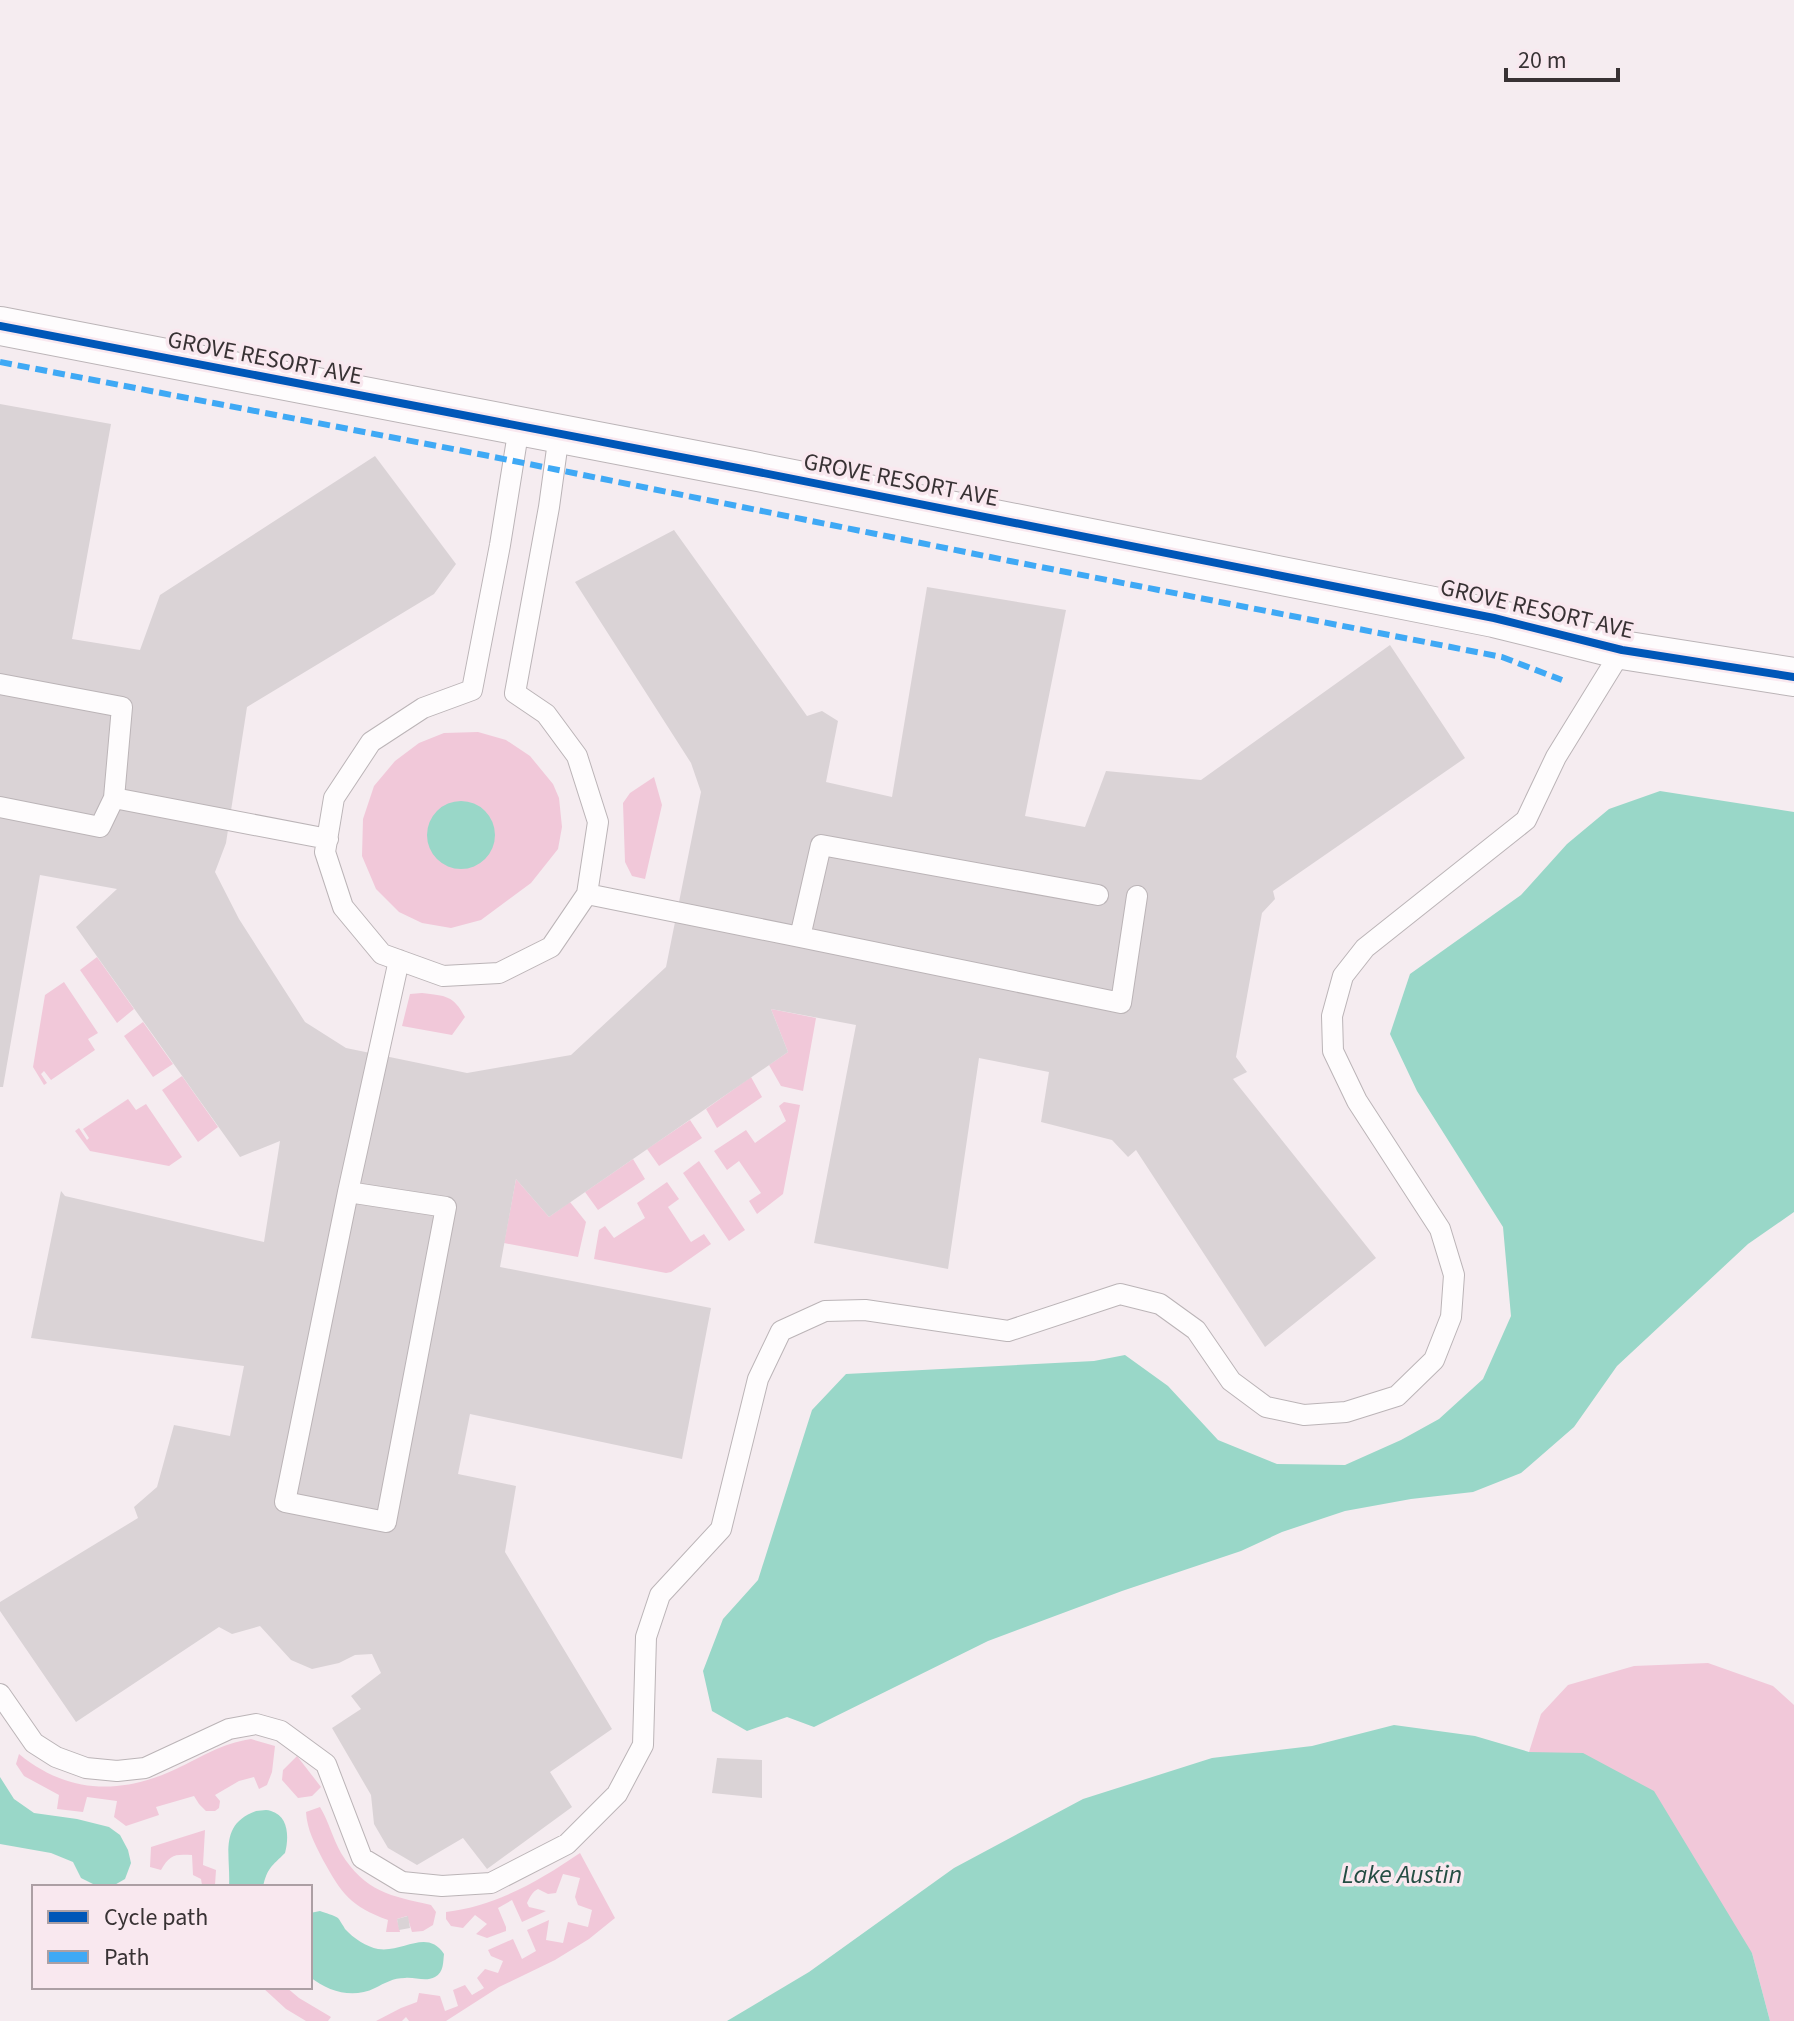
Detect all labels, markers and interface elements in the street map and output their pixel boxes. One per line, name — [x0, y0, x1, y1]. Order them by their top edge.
scale bar — [1506, 32, 1618, 82]
text: 20 m — [1518, 43, 1567, 78]
street label: GROVE RESORT AVE — [165, 322, 365, 394]
street label: GROVE RESORT AVE — [801, 444, 1001, 516]
street label: GROVE RESORT AVE — [1437, 570, 1637, 648]
water label: Lake Austin — [1342, 1856, 1462, 1893]
legend — [32, 1885, 312, 1989]
text: Cycle path — [104, 1900, 208, 1935]
text: Path — [104, 1940, 150, 1975]

